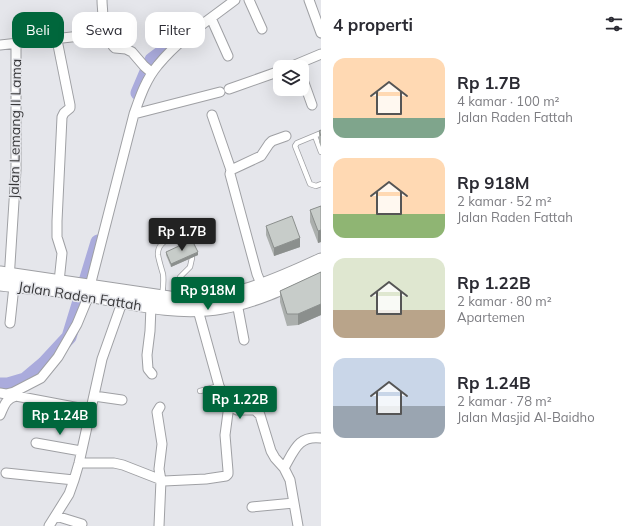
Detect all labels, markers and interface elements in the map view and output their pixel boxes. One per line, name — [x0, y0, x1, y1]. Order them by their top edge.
chip: Beli — [12, 12, 64, 48]
chip: Sewa — [72, 12, 137, 48]
chip: Filter — [145, 12, 205, 48]
icon: filters — [603, 13, 625, 35]
text: 4 properti — [333, 14, 413, 35]
street label: Jalan Lemang II Lama — [5, 59, 25, 199]
map controls — [273, 60, 309, 96]
button: layers — [273, 60, 309, 96]
text: Rp 1.7B — [457, 72, 520, 93]
icon: home — [365, 74, 413, 122]
text: 4 kamar · 100 m² — [457, 93, 560, 109]
text: Jalan Raden Fattah — [457, 109, 573, 125]
text: Rp 918M — [457, 172, 530, 193]
icon: home — [365, 174, 413, 222]
text: 2 kamar · 52 m² — [457, 193, 552, 209]
text: Jalan Raden Fattah — [457, 209, 573, 225]
pin: Rp 1.7B — [145, 218, 219, 252]
text: Rp 1.7B — [158, 223, 206, 239]
text: Rp 1.22B — [457, 272, 531, 293]
icon: home — [365, 274, 413, 322]
street label: Jalan Raden Fattah — [17, 277, 143, 315]
pin: Rp 918M — [171, 277, 245, 311]
text: Rp 918M — [180, 282, 236, 298]
text: 2 kamar · 80 m² — [457, 293, 552, 309]
text: Apartemen — [457, 309, 525, 325]
text: Rp 1.24B — [457, 372, 531, 393]
icon: home — [365, 374, 413, 422]
pin: Rp 1.22B — [199, 386, 281, 420]
text: Rp 1.22B — [212, 391, 268, 407]
text: 2 kamar · 78 m² — [457, 393, 552, 409]
pin: Rp 1.24B — [19, 402, 101, 436]
text: Rp 1.24B — [32, 407, 88, 423]
text: Jalan Masjid Al-Baidho — [457, 409, 595, 425]

